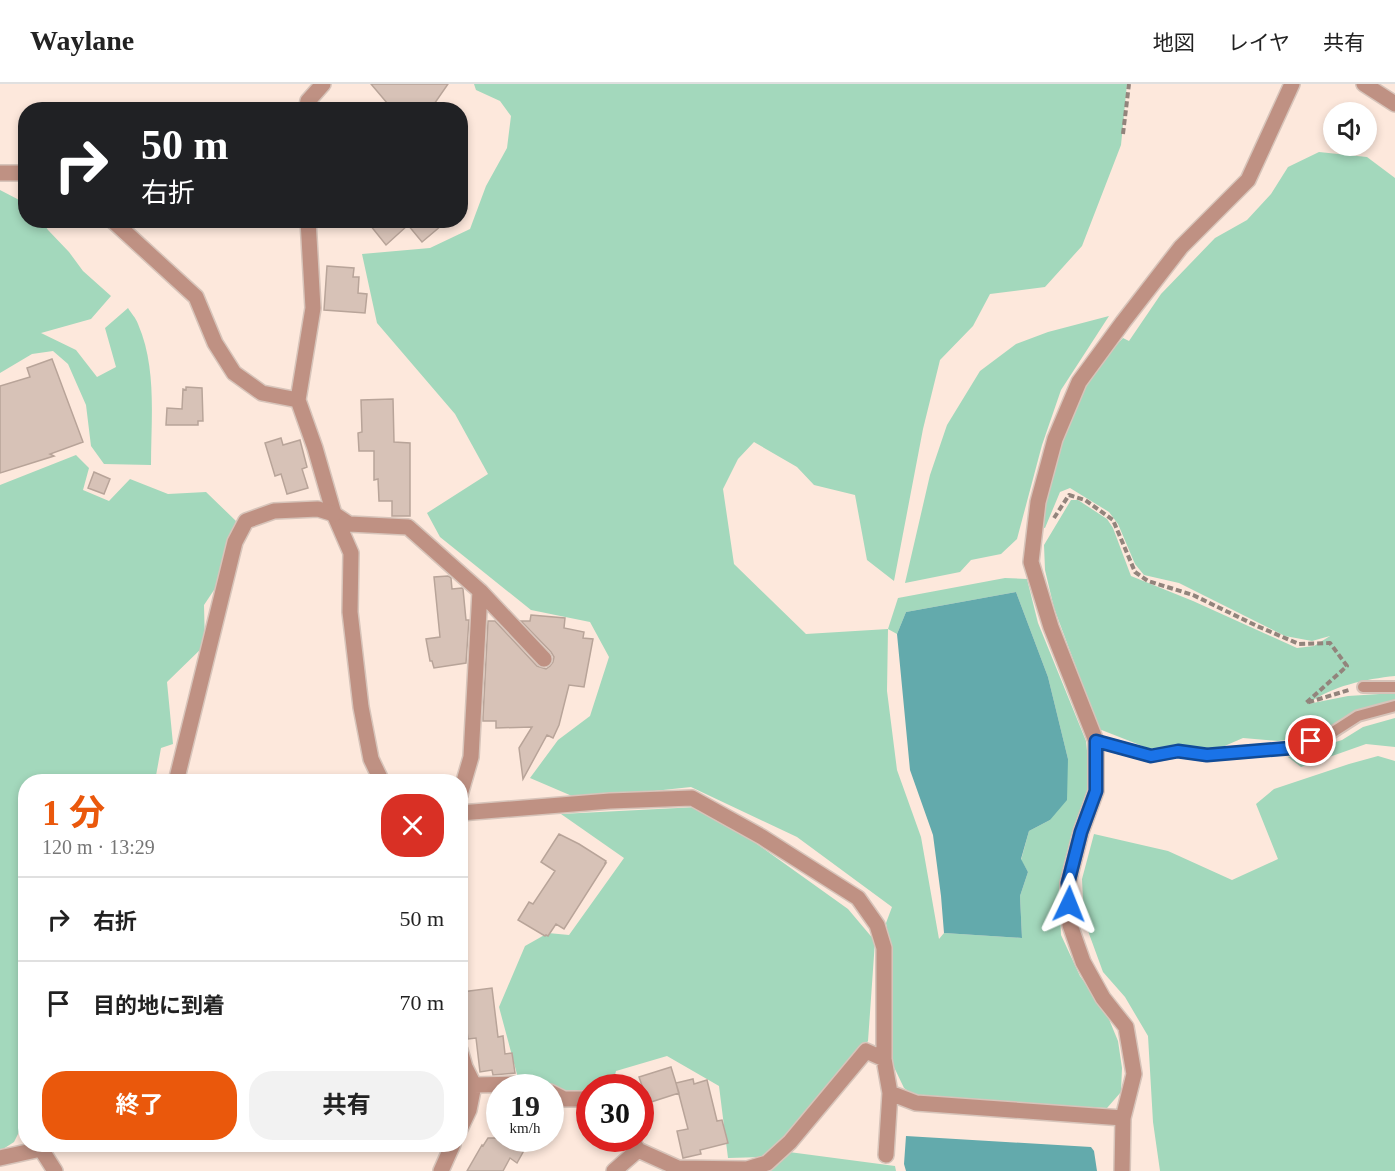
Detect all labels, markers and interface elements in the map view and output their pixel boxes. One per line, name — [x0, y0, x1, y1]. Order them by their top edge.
text: Waylane — [30, 25, 134, 56]
text: 地図 — [1153, 31, 1195, 55]
text: レイヤ — [1228, 31, 1290, 55]
text: 共有 — [1323, 31, 1365, 55]
map controls — [1323, 102, 1377, 156]
button: sound — [1323, 102, 1377, 156]
text: 50 m — [141, 122, 229, 168]
icon: right — [42, 126, 120, 204]
text: 右折 — [141, 178, 195, 208]
pin — [1285, 715, 1336, 766]
icon: arrive — [1294, 724, 1327, 757]
text: 1 分 — [42, 793, 105, 833]
button: close — [381, 794, 444, 857]
text: 120 m · 13:29 — [42, 836, 155, 858]
position arrow — [1037, 872, 1101, 936]
icon: right — [42, 903, 75, 936]
text: 50 m — [399, 906, 444, 931]
text: 右折 — [93, 909, 137, 934]
icon: arrive — [42, 987, 75, 1020]
text: 70 m — [399, 990, 444, 1015]
text: 目的地に到着 — [93, 993, 225, 1018]
button: 終了 — [42, 1071, 237, 1140]
button: 共有 — [249, 1071, 444, 1140]
speed limit sign: 30 — [576, 1074, 654, 1152]
text: 19 — [510, 1089, 540, 1122]
text: km/h — [510, 1120, 540, 1136]

